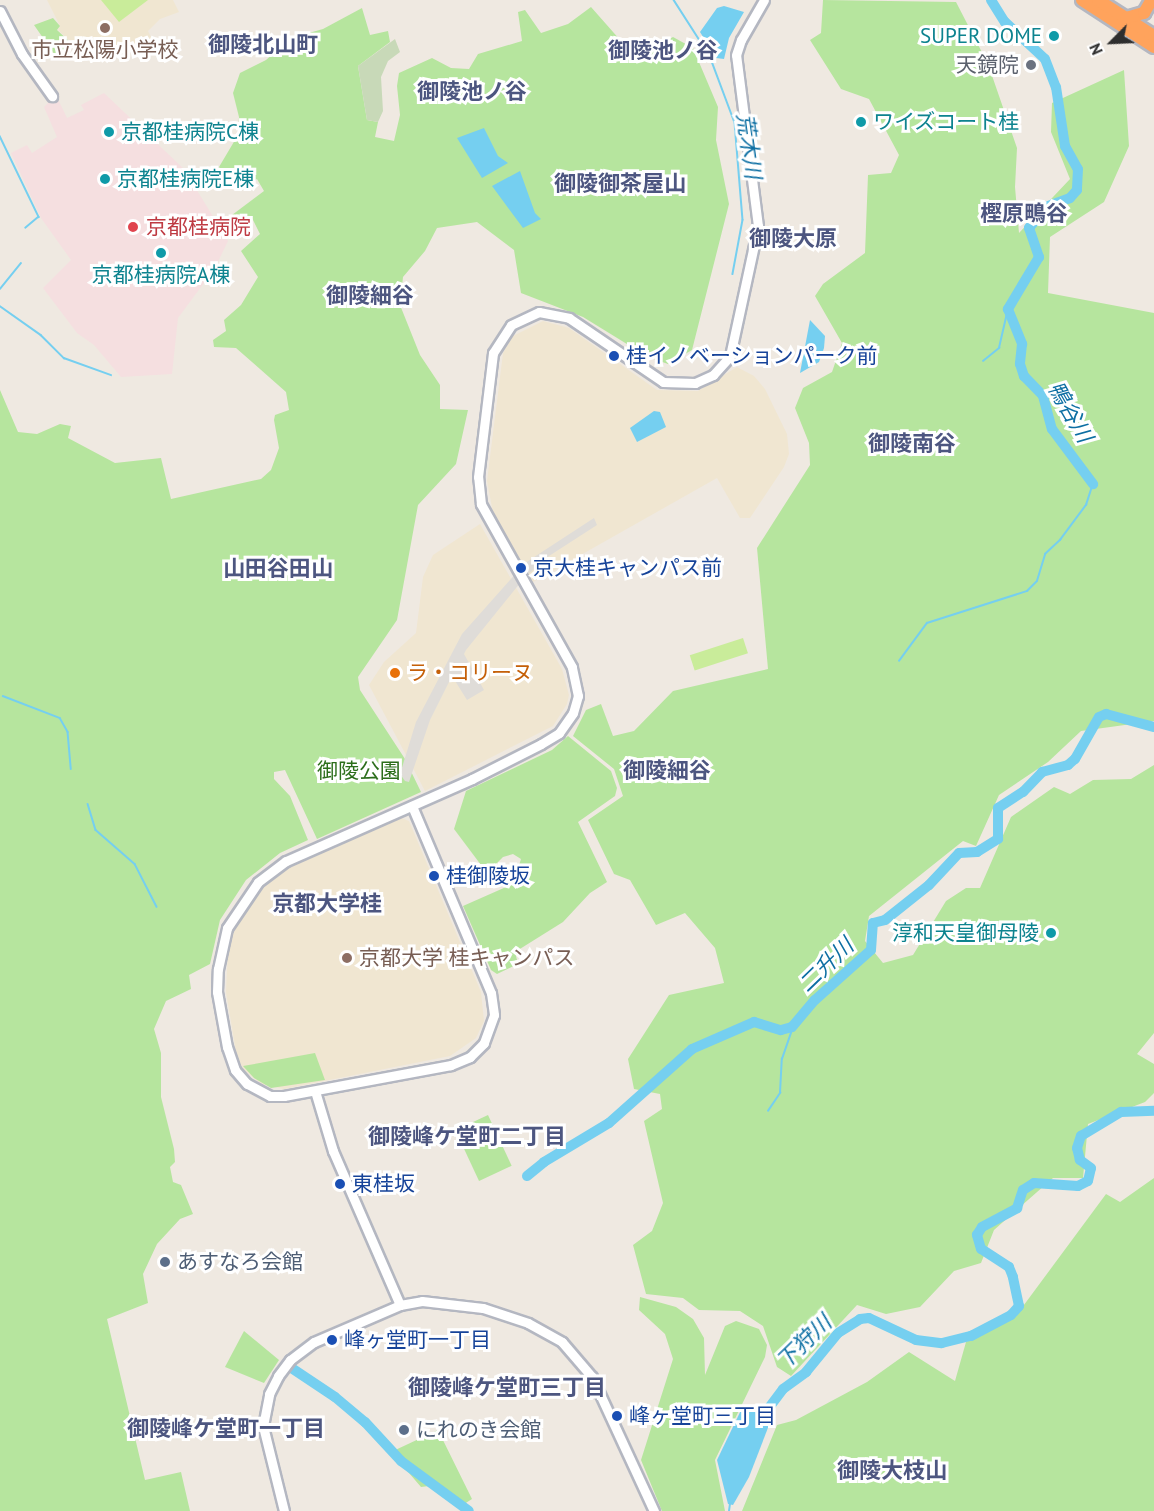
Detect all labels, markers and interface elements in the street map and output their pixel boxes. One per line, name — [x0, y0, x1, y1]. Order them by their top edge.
north arrow — [1082, 12, 1142, 72]
marker: 市立松陽小学校 — [98, 21, 112, 35]
place label: SUPER DOME — [920, 23, 1042, 49]
marker: SUPER DOME — [1047, 29, 1061, 43]
district label: 御陵北山町 — [208, 32, 318, 58]
place label: 市立松陽小学校 — [32, 37, 178, 63]
district label: 御陵池ノ谷 — [608, 38, 718, 64]
text: N — [1084, 40, 1107, 58]
place label: 天鏡院 — [956, 52, 1019, 78]
marker: 天鏡院 — [1024, 58, 1038, 72]
district label: 御陵池ノ谷 — [417, 79, 527, 105]
place label: ワイズコート桂 — [873, 109, 1020, 135]
water label: 荒木川 — [731, 111, 767, 181]
marker: ワイズコート桂 — [854, 115, 868, 129]
place label: 京都桂病院C棟 — [121, 119, 259, 145]
marker: 京都桂病院C棟 — [102, 125, 116, 139]
place label: 京都桂病院E棟 — [117, 166, 254, 192]
district label: 御陵御茶屋山 — [554, 171, 686, 197]
marker: 京都桂病院E棟 — [98, 172, 112, 186]
district label: 樫原鴫谷 — [980, 201, 1068, 227]
place label: 京都桂病院 — [146, 214, 251, 240]
marker: 京都桂病院 — [124, 218, 142, 236]
district label: 御陵大原 — [749, 226, 837, 252]
marker: 京都桂病院A棟 — [154, 246, 168, 260]
place label: 京都桂病院A棟 — [92, 262, 230, 288]
district label: 御陵細谷 — [326, 283, 414, 309]
place label: 桂イノベーションパーク前 — [626, 343, 878, 369]
marker: 桂イノベーションパーク前 — [607, 349, 621, 363]
water label: 鴨谷川 — [1042, 377, 1098, 447]
district label: 御陵南谷 — [868, 431, 956, 457]
place label: 京大桂キャンパス前 — [533, 555, 722, 581]
district label: 山田谷田山 — [223, 556, 333, 582]
marker: 京大桂キャンパス前 — [514, 561, 528, 575]
place label: ラ・コリーヌ — [407, 660, 533, 686]
marker: ラ・コリーヌ — [388, 666, 402, 680]
park label: 御陵公園 — [317, 758, 401, 784]
district label: 御陵細谷 — [623, 758, 711, 784]
place label: 桂御陵坂 — [446, 863, 530, 889]
marker: 桂御陵坂 — [427, 869, 441, 883]
district label: 京都大学桂 — [272, 891, 382, 917]
place label: 淳和天皇御母陵 — [892, 920, 1039, 946]
marker: 淳和天皇御母陵 — [1044, 926, 1058, 940]
water label: 二升川 — [793, 933, 859, 997]
place label: 京都大学 桂キャンパス — [359, 945, 575, 971]
marker: 京都大学 桂キャンパス — [340, 951, 354, 965]
district label: 御陵峰ケ堂町二丁目 — [368, 1124, 566, 1150]
place label: 東桂坂 — [352, 1171, 415, 1197]
marker: 東桂坂 — [333, 1177, 347, 1191]
place label: あすなろ会館 — [177, 1249, 303, 1275]
marker: あすなろ会館 — [158, 1255, 172, 1269]
water label: 下狩川 — [771, 1310, 837, 1374]
place label: 峰ヶ堂町一丁目 — [344, 1327, 491, 1353]
marker: 峰ヶ堂町一丁目 — [325, 1333, 339, 1347]
district label: 御陵峰ケ堂町三丁目 — [408, 1375, 606, 1401]
place label: 峰ヶ堂町三丁目 — [629, 1403, 776, 1429]
marker: 峰ヶ堂町三丁目 — [610, 1409, 624, 1423]
district label: 御陵峰ケ堂町一丁目 — [127, 1416, 325, 1442]
place label: にれのき会館 — [416, 1417, 542, 1443]
marker: にれのき会館 — [397, 1423, 411, 1437]
district label: 御陵大枝山 — [837, 1458, 947, 1484]

